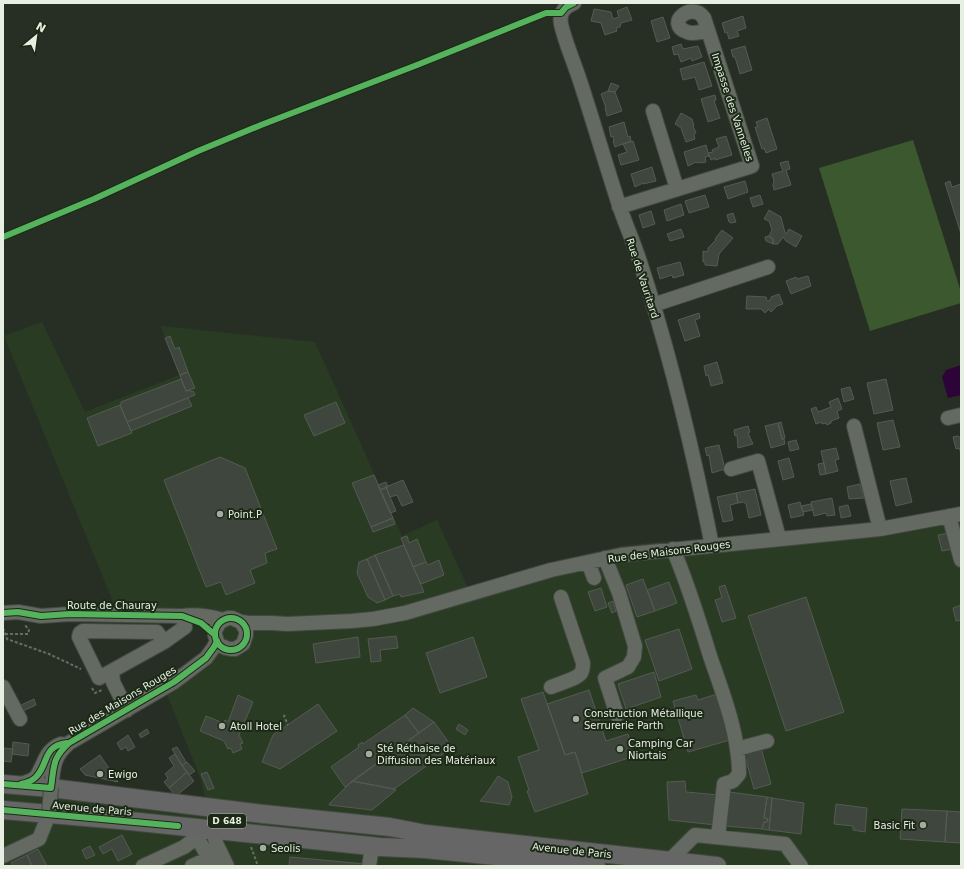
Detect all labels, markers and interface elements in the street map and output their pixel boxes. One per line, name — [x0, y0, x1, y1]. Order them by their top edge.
north arrow — [16, 16, 56, 56]
text: N — [33, 20, 48, 36]
street label: Impasse des Vannelles — [710, 51, 755, 163]
street label: Rue de Vauritard — [624, 237, 661, 320]
marker: Point.P — [215, 509, 225, 519]
place label: Point.P — [228, 509, 262, 520]
street label: Rue des Maisons Rouges — [607, 539, 731, 564]
street label: Route de Chauray — [67, 600, 157, 611]
street label: Rue des Maisons Rouges — [67, 664, 178, 737]
place label: Construction Métallique Serrurerie Parth — [584, 708, 703, 731]
marker: Construction Métallique Serrurerie Parth — [571, 714, 581, 724]
marker: Atoll Hotel — [217, 721, 227, 731]
place label: Atoll Hotel — [230, 721, 282, 732]
place label: Camping Car Niortais — [628, 738, 694, 761]
place label: Sté Réthaise de Diffusion des Matériaux — [377, 743, 495, 766]
marker: Camping Car Niortais — [615, 744, 625, 754]
marker: Sté Réthaise de Diffusion des Matériaux — [364, 749, 374, 759]
marker: Ewigo — [95, 769, 105, 779]
place label: Ewigo — [108, 769, 138, 780]
street label: Avenue de Paris — [52, 800, 132, 817]
road number: D 648 — [208, 814, 246, 828]
place label: Basic Fit — [874, 820, 915, 831]
marker: Basic Fit — [918, 820, 928, 830]
street label: Avenue de Paris — [532, 841, 612, 860]
marker: Seolis — [258, 843, 268, 853]
place label: Seolis — [271, 843, 300, 854]

